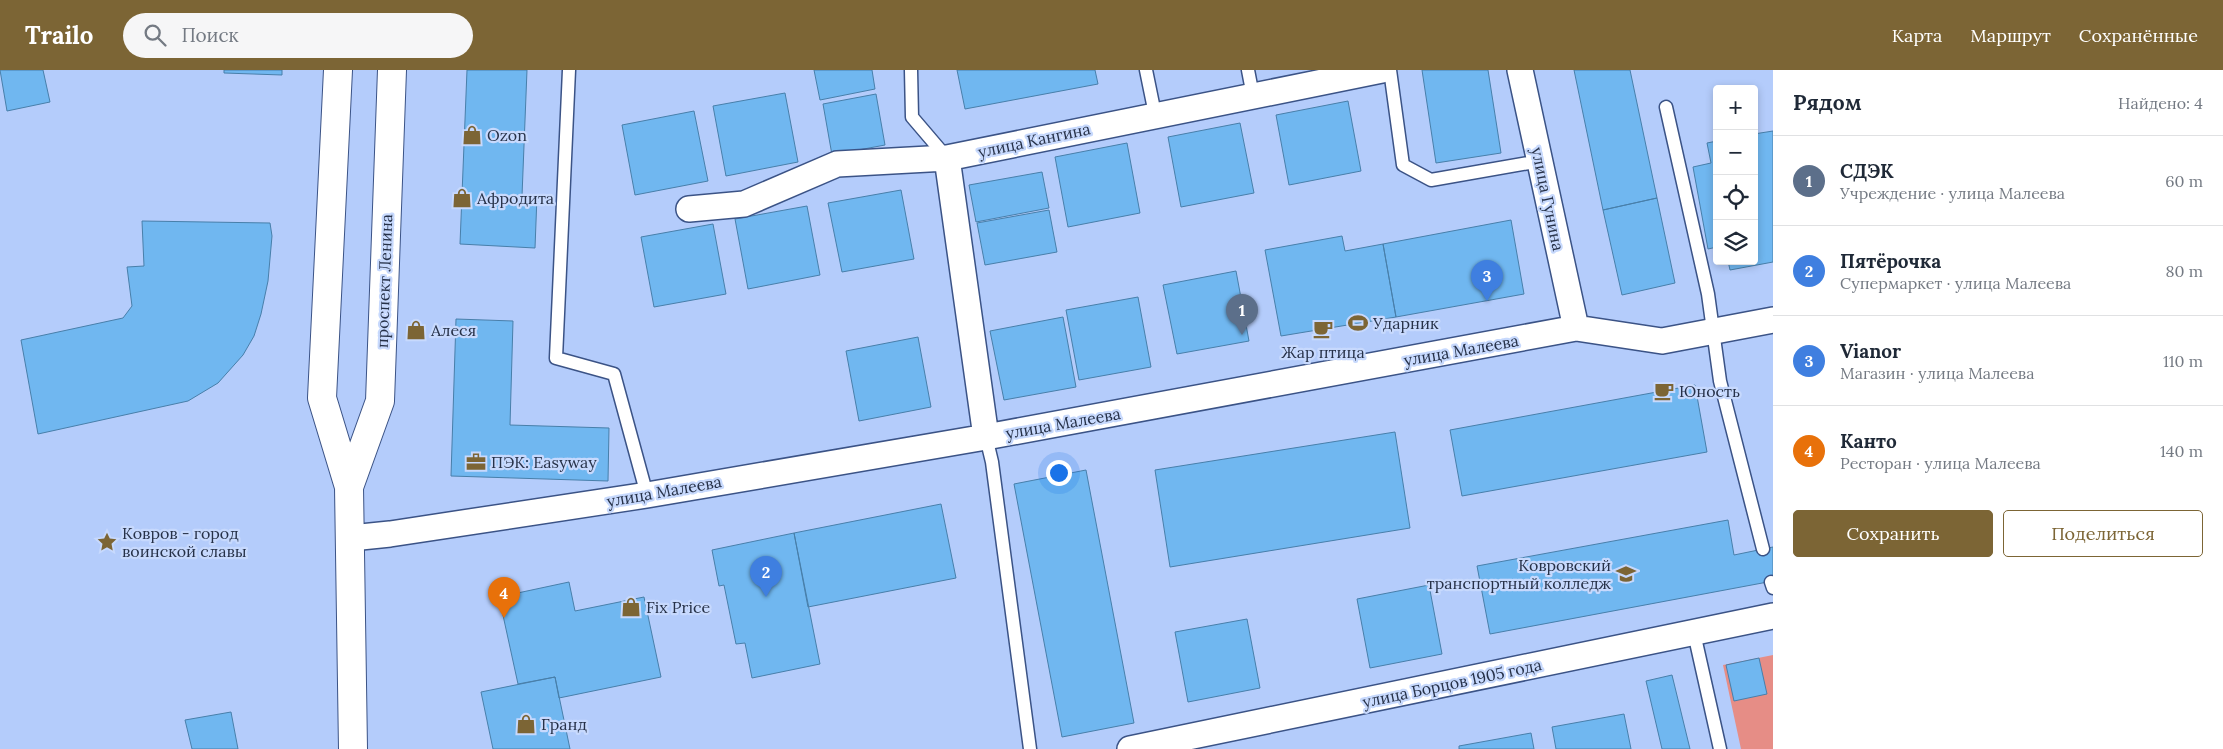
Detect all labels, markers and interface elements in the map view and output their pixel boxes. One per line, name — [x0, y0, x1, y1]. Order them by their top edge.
search box — [123, 13, 473, 58]
text: Trailo — [25, 20, 93, 51]
icon: search — [141, 21, 169, 49]
text: Поиск — [181, 23, 239, 47]
text: Карта — [1892, 24, 1942, 47]
text: Маршрут — [1970, 24, 2051, 47]
text: Сохранённые — [2079, 24, 2198, 47]
map controls — [1713, 85, 1758, 265]
button: + — [1713, 85, 1758, 130]
text: Рядом — [1793, 89, 1862, 116]
text: Найдено: 4 — [2118, 93, 2203, 113]
street label: улица Кангина — [976, 118, 1092, 162]
shop icon: Ozon — [461, 124, 483, 146]
place label: Ozon — [487, 125, 527, 145]
button: − — [1713, 130, 1758, 175]
street label: улица Гунина — [1527, 145, 1569, 253]
text: СДЭК — [1840, 159, 1894, 183]
text: 1 — [1806, 171, 1812, 191]
text: 60 m — [2165, 171, 2203, 191]
button: locate — [1713, 175, 1758, 220]
text: Учреждение · улица Малеева — [1840, 183, 2065, 203]
shop icon: Афродита — [451, 187, 473, 209]
place label: Афродита — [476, 188, 554, 208]
street label: проспект Ленина — [372, 214, 396, 348]
button: layers — [1713, 220, 1758, 265]
text: Пятёрочка — [1840, 249, 1941, 273]
pin: 3 — [1471, 260, 1503, 301]
text: 2 — [1805, 261, 1813, 281]
text: 80 m — [2166, 261, 2203, 281]
text: Супермаркет · улица Малеева — [1840, 273, 2071, 293]
pin: 1 — [1226, 294, 1258, 335]
sports icon: Ударник — [1347, 312, 1369, 334]
place label: Ударник — [1372, 313, 1439, 333]
cafe icon: Жар птица — [1312, 318, 1334, 340]
shop icon: Алеся — [405, 319, 427, 341]
place label: Алеся — [430, 320, 476, 340]
street label: улица Малеева — [1402, 330, 1520, 370]
text: Vianor — [1840, 339, 1901, 363]
place label: Жар птица — [1281, 342, 1365, 362]
text: 3 — [1805, 351, 1813, 371]
text: 110 m — [2163, 351, 2203, 371]
text: Магазин · улица Малеева — [1840, 363, 2034, 383]
cafe icon: Юность — [1653, 380, 1675, 402]
place label: Юность — [1679, 381, 1740, 401]
street label: улица Малеева — [1004, 403, 1122, 443]
text: Канто — [1840, 429, 1897, 453]
text: 4 — [1805, 441, 1813, 461]
text: 140 m — [2160, 441, 2203, 461]
office icon: ПЭК: Easyway — [465, 451, 487, 473]
place label: ПЭК: Easyway — [491, 452, 597, 472]
text: Ресторан · улица Малеева — [1840, 453, 2041, 473]
your location — [1046, 460, 1072, 486]
street label: улица Малеева — [605, 471, 723, 511]
button: Сохранить — [1793, 510, 1993, 557]
button: Поделиться — [2003, 510, 2203, 557]
place label: Ковров - город воинской славы — [122, 523, 247, 561]
place icon: Ковров - город воинской славы — [96, 531, 118, 553]
place label: Ковровский транспортный колледж — [1427, 555, 1612, 593]
pin: 2 — [750, 556, 782, 597]
school or university icon: Ковровский транспортный колледж — [1615, 563, 1637, 585]
pin: 4 — [488, 577, 520, 618]
shop icon: Fix Price — [620, 596, 642, 618]
place label: Fix Price — [646, 597, 710, 617]
street label: улица Борцов 1905 года — [1361, 654, 1543, 712]
shop icon: Гранд — [515, 713, 537, 735]
place label: Гранд — [541, 714, 588, 734]

